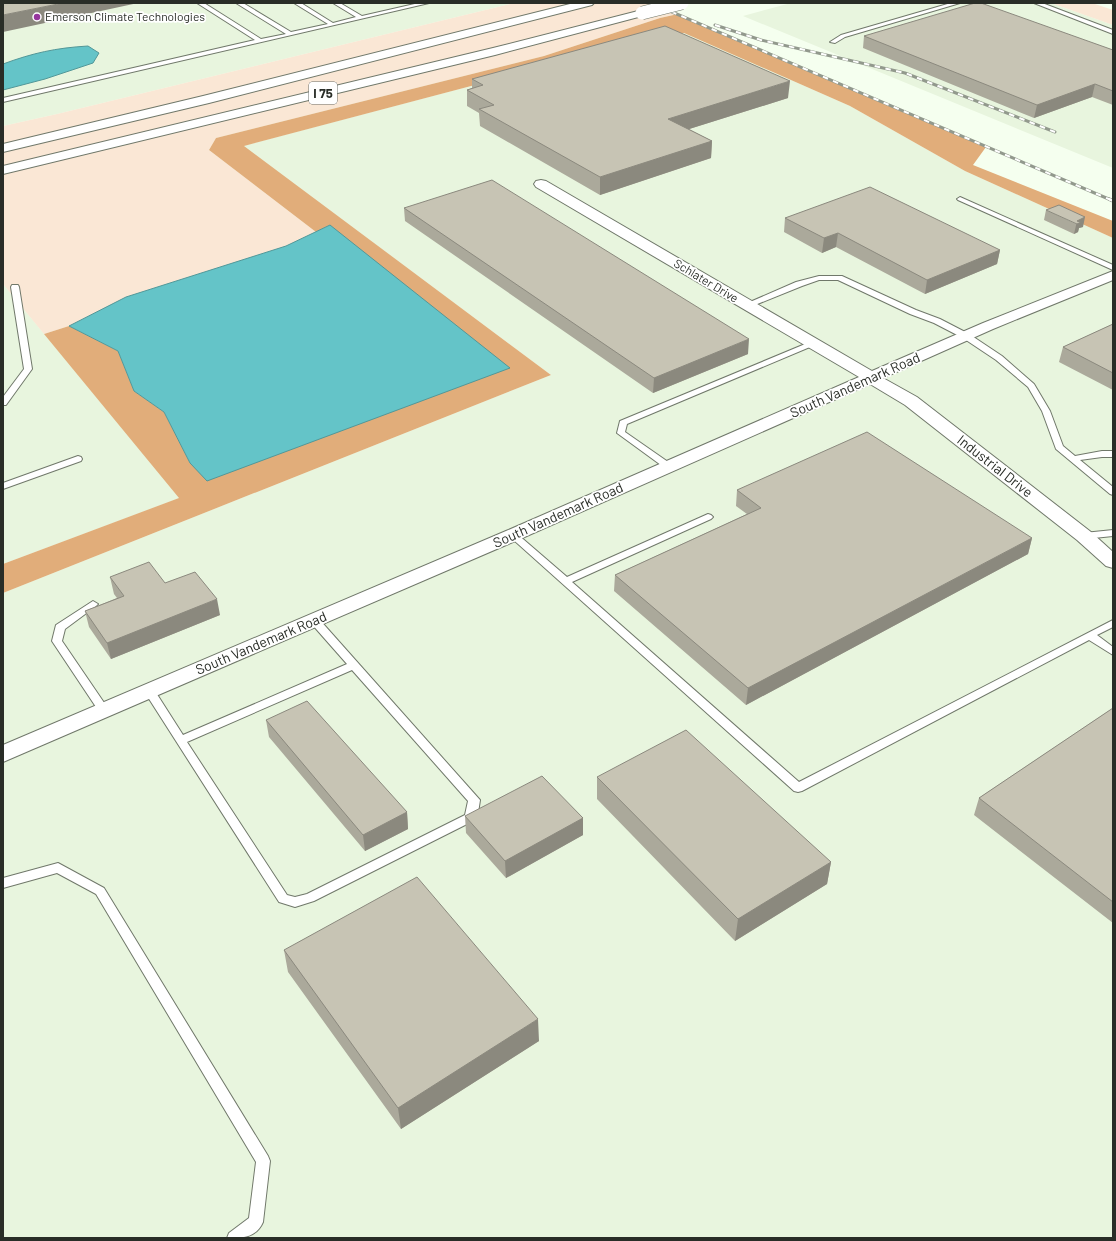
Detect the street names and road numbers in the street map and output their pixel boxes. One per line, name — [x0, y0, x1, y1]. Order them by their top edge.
road number: I 75 — [309, 82, 337, 104]
street label: Schlater Drive — [672, 255, 741, 305]
street label: South Vandemark Road — [787, 348, 922, 421]
street label: Industrial Drive — [954, 431, 1036, 500]
street label: South Vandemark Road — [490, 478, 625, 551]
street label: South Vandemark Road — [193, 607, 329, 678]

